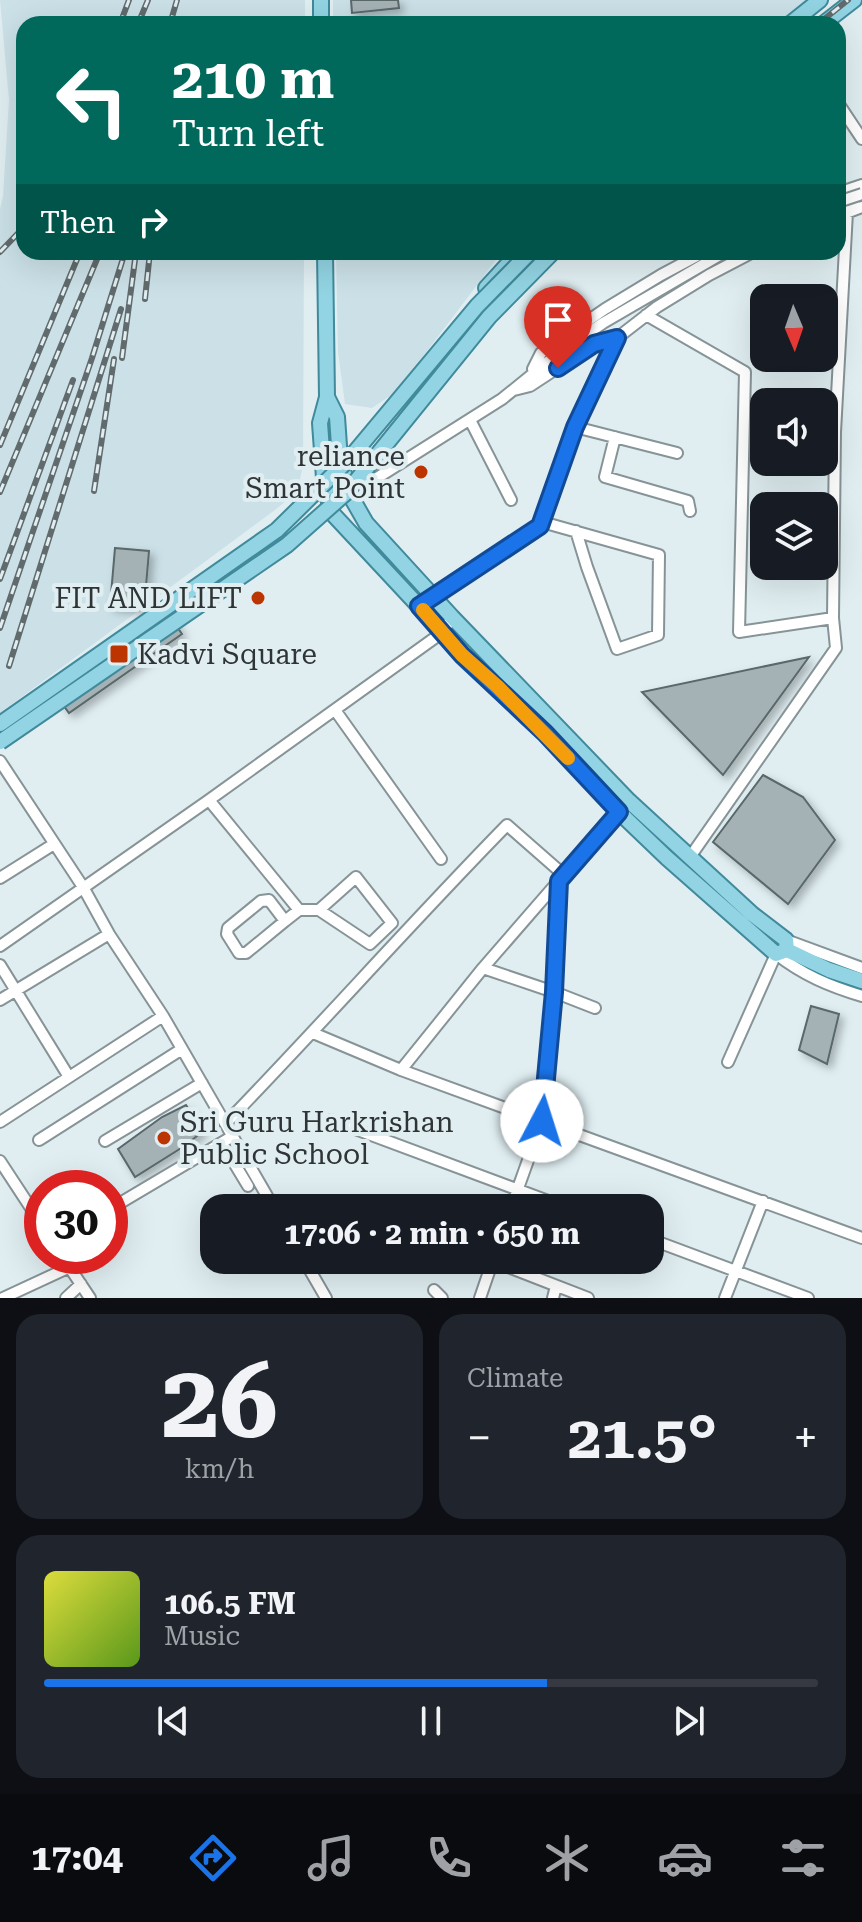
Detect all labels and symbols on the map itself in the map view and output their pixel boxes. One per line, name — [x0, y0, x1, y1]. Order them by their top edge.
north arrow — [750, 284, 838, 372]
pin — [524, 286, 592, 368]
place label: reliance Smart Point — [245, 440, 405, 505]
marker: reliance Smart Point — [412, 463, 430, 481]
place label: FIT AND LIFT — [55, 582, 242, 615]
marker: FIT AND LIFT — [249, 589, 267, 607]
place label: Kadvi Square — [137, 638, 317, 671]
marker: Kadvi Square — [108, 643, 130, 665]
position arrow — [500, 1079, 584, 1163]
place label: Sri Guru Harkrishan Public School — [180, 1106, 454, 1171]
marker: Sri Guru Harkrishan Public School — [155, 1129, 173, 1147]
speed limit sign: 30 — [24, 1170, 128, 1274]

